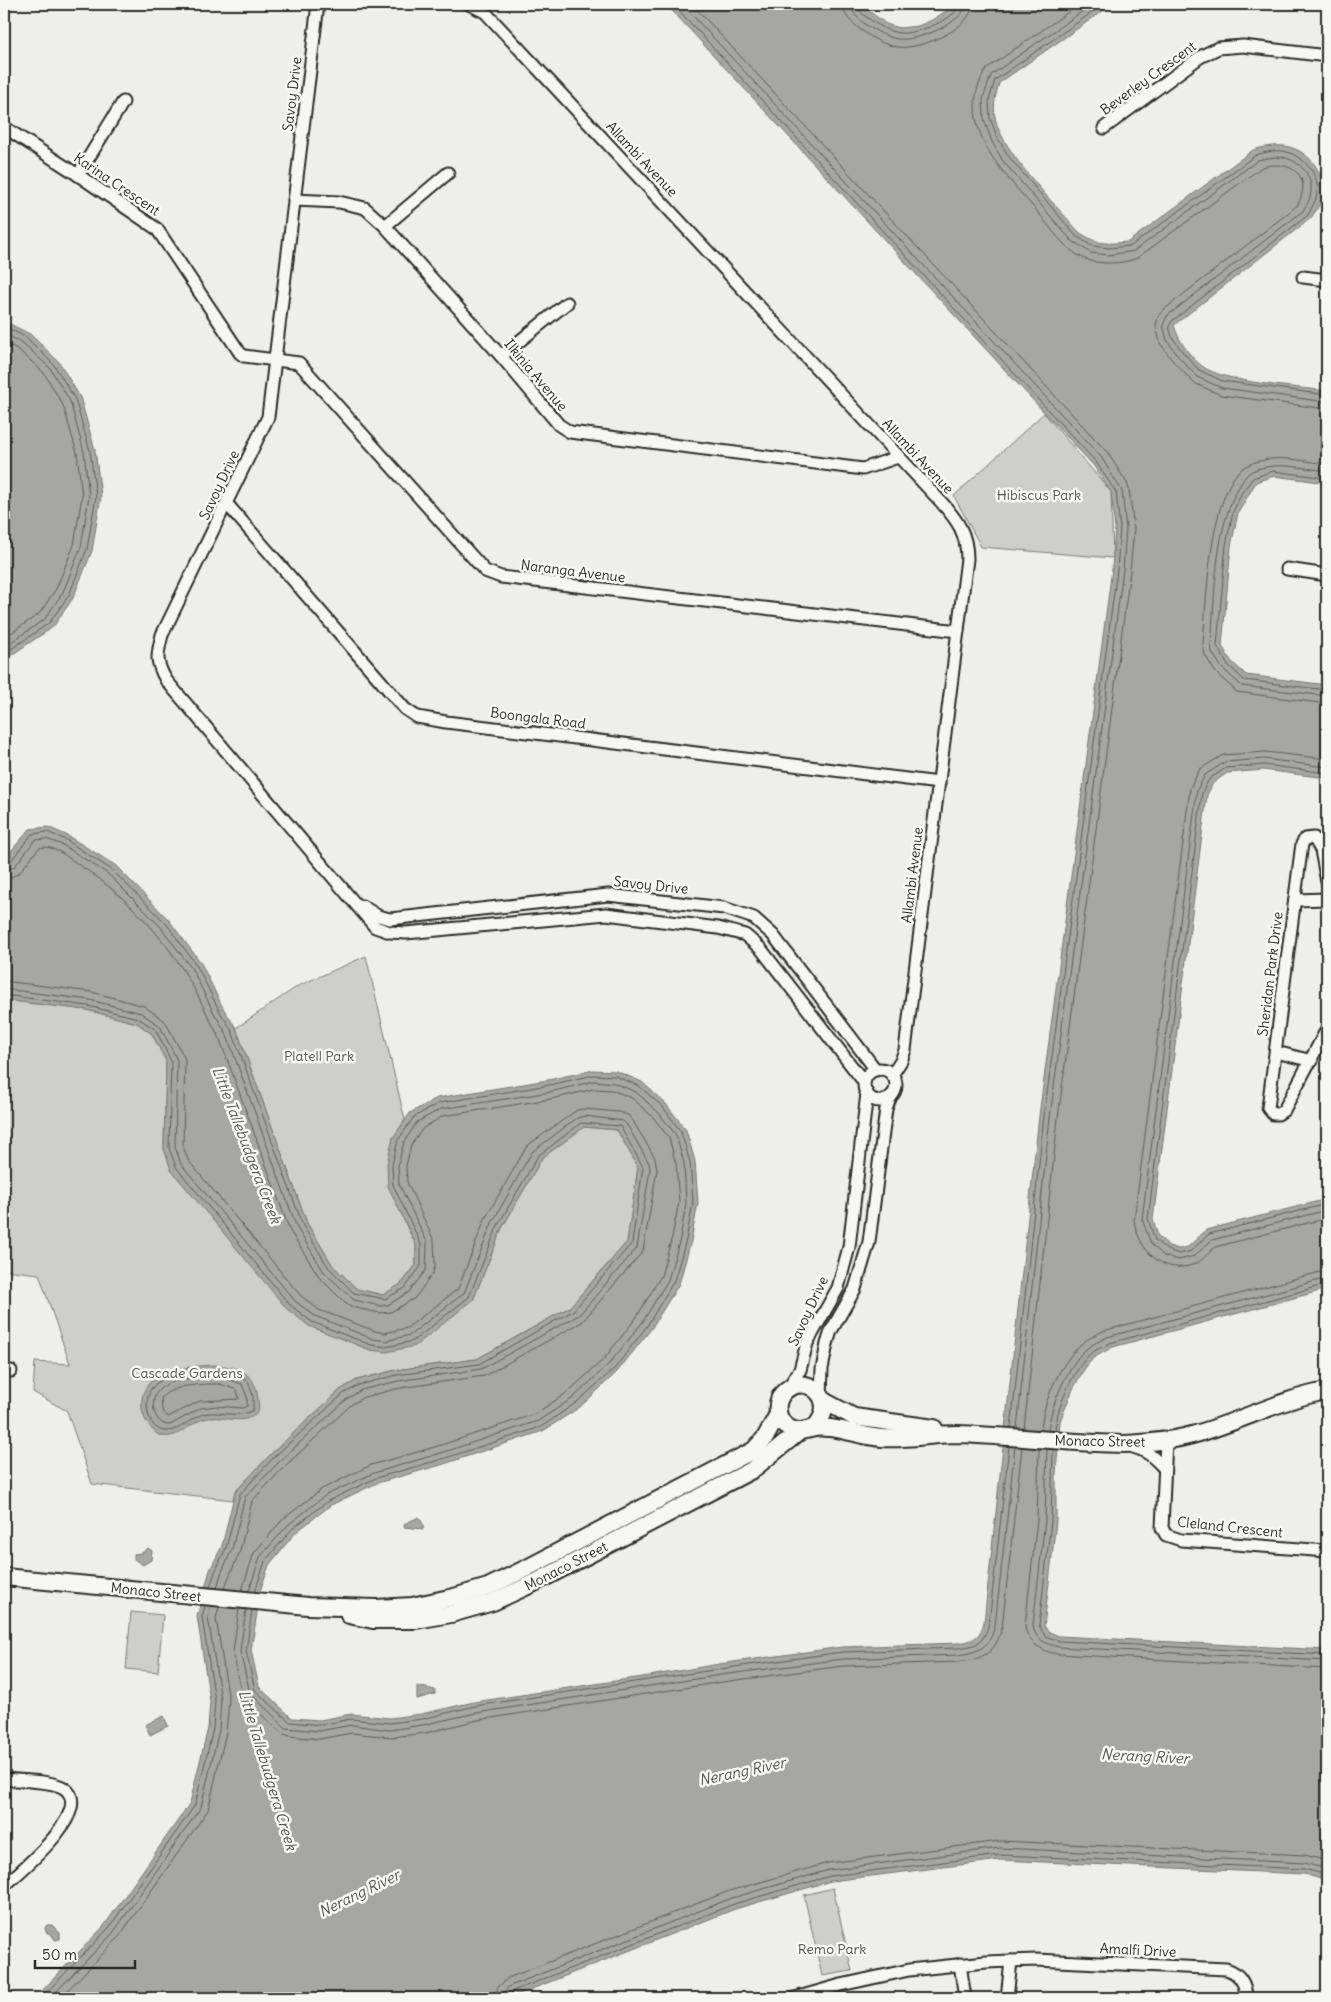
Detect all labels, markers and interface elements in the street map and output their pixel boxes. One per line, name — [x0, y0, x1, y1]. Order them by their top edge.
street label: Beverley Crescent — [1097, 37, 1200, 119]
street label: Savoy Drive — [279, 56, 305, 132]
street label: Allambi Avenue — [602, 118, 682, 200]
street label: Karina Crescent — [70, 148, 164, 220]
street label: Ilkinia Avenue — [500, 335, 572, 415]
street label: Allambi Avenue — [878, 415, 958, 497]
street label: Savoy Drive — [195, 447, 243, 523]
park label: Hibiscus Park — [997, 486, 1081, 504]
street label: Naranga Avenue — [520, 556, 626, 586]
street label: Boongala Road — [489, 703, 587, 733]
street label: Allambi Avenue — [897, 826, 927, 924]
street label: Savoy Drive — [613, 872, 689, 898]
street label: Sheridan Park Drive — [1253, 911, 1287, 1037]
park label: Platell Park — [284, 1047, 354, 1065]
water label: Little Tallebudgera Creek — [208, 1064, 286, 1227]
street label: Savoy Drive — [784, 1273, 832, 1349]
park label: Cascade Gardens — [131, 1364, 243, 1382]
street label: Monaco Street — [1054, 1431, 1146, 1451]
street label: Cleland Crescent — [1176, 1513, 1284, 1542]
street label: Monaco Street — [521, 1537, 611, 1595]
street label: Monaco Street — [110, 1578, 202, 1606]
water label: Little Tallebudgera Creek — [235, 1688, 302, 1854]
water label: Nerang River — [1101, 1744, 1191, 1768]
water label: Nerang River — [697, 1752, 789, 1789]
water label: Nerang River — [315, 1864, 404, 1921]
scale bar — [35, 1937, 135, 1969]
street label: Amalfi Drive — [1099, 1939, 1177, 1961]
park label: Remo Park — [798, 1940, 866, 1958]
text: 50 m — [42, 1945, 77, 1964]

